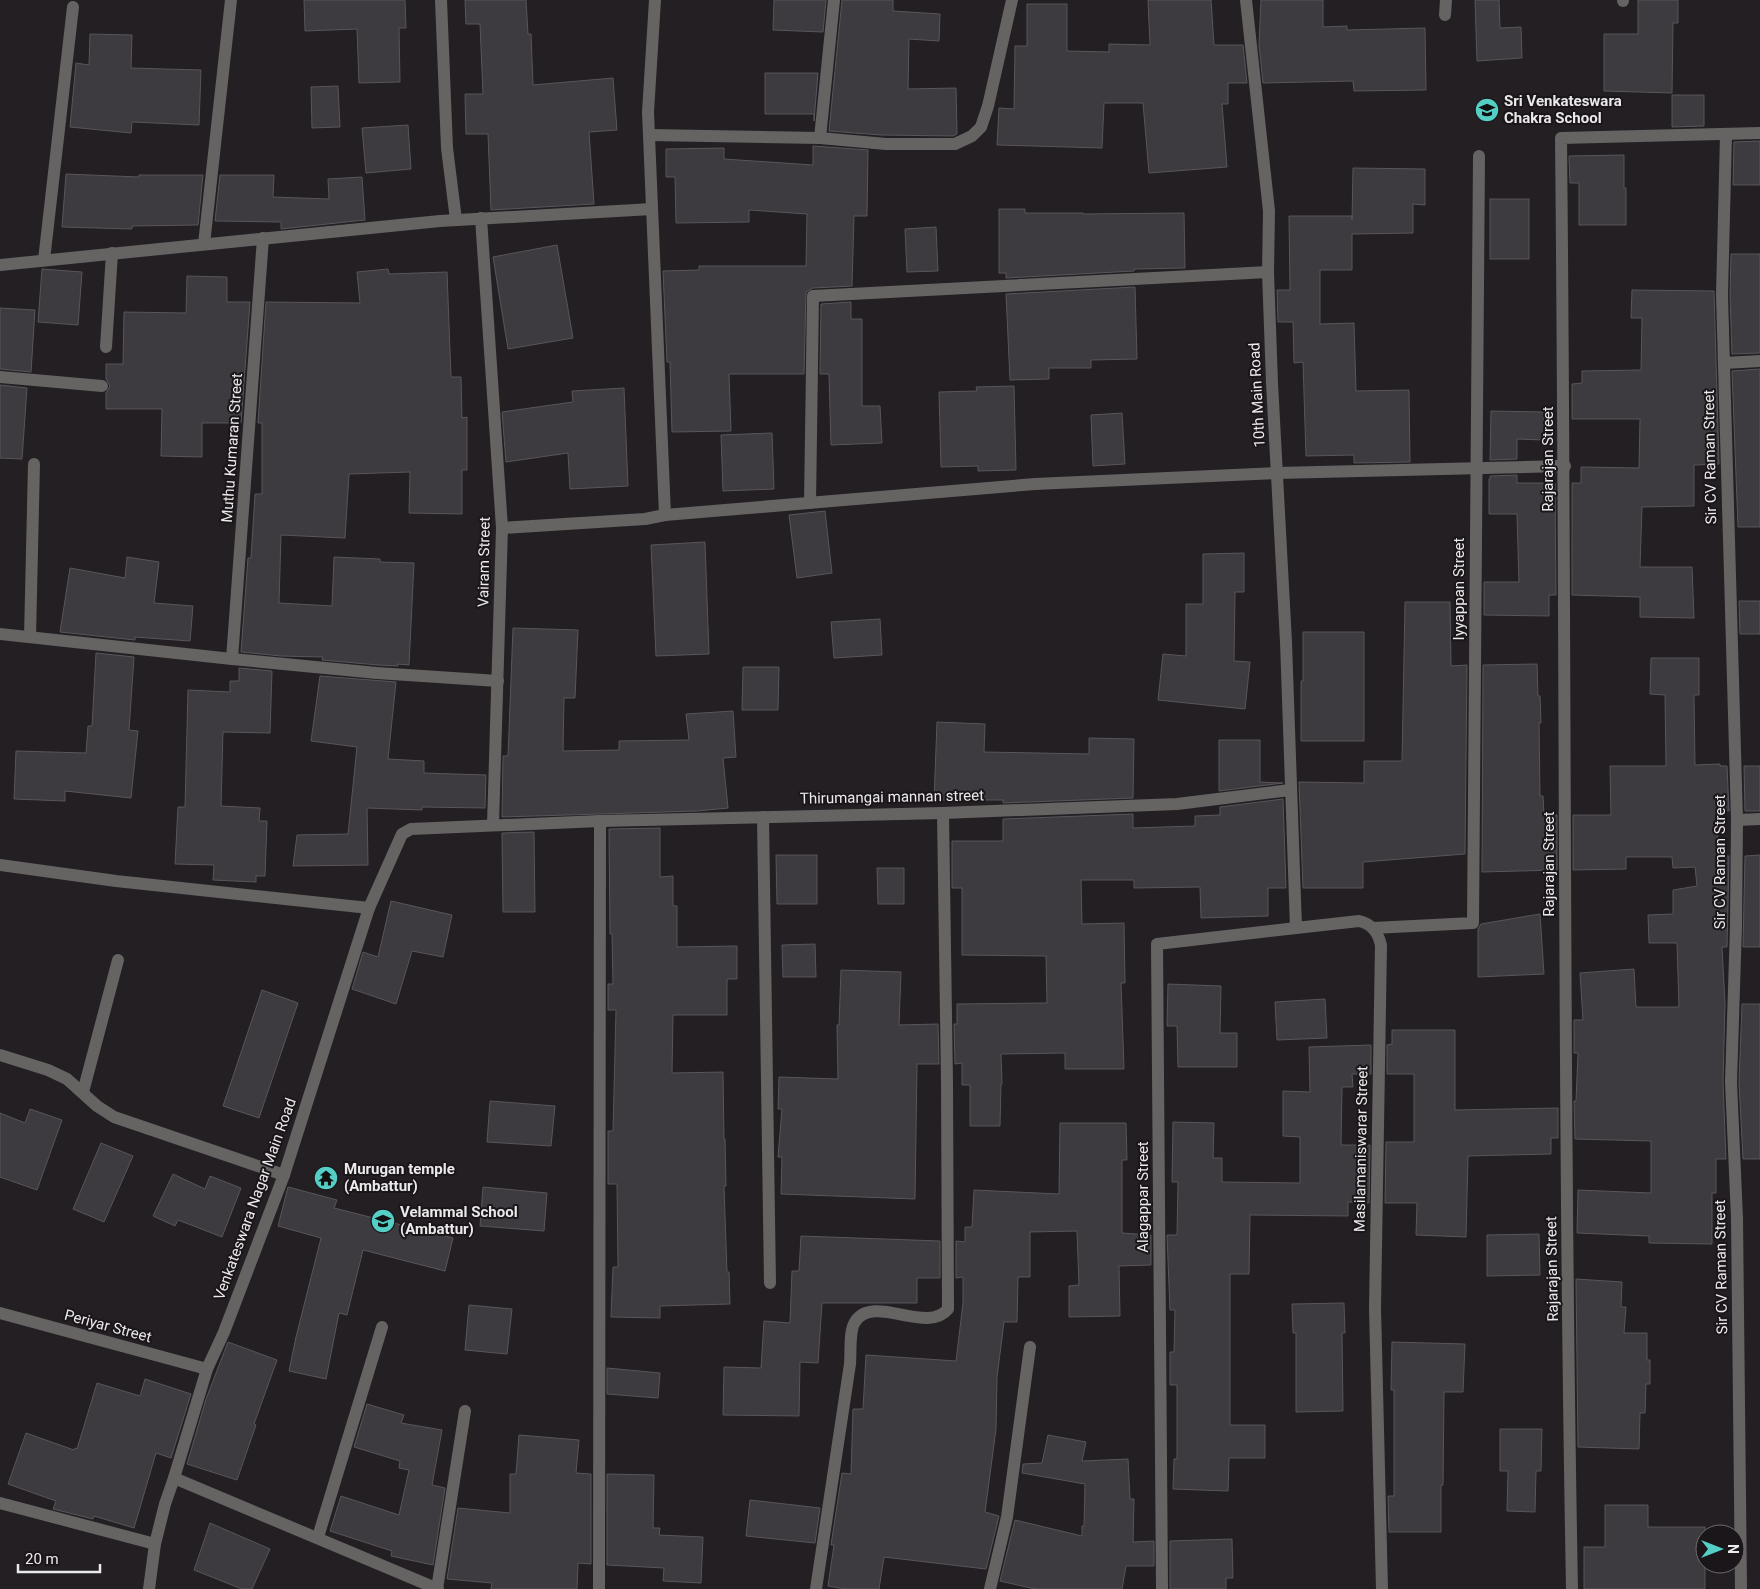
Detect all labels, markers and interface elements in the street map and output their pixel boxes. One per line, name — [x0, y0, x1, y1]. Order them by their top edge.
place label: Sri Venkateswara Chakra School — [1504, 92, 1622, 127]
school or university icon: Sri Venkateswara Chakra School — [1474, 97, 1500, 123]
street label: 10th Main Road — [1245, 342, 1269, 448]
street label: Muthu Kumaran Street — [218, 373, 246, 523]
street label: Sir CV Raman Street — [1700, 389, 1720, 524]
street label: Rajarajan Street — [1539, 406, 1557, 512]
street label: Vairam Street — [474, 517, 494, 607]
street label: Iyyappan Street — [1450, 537, 1468, 640]
street label: Thirumangai mannan street — [800, 786, 984, 808]
street label: Sir CV Raman Street — [1711, 795, 1729, 929]
street label: Rajarajan Street — [1540, 811, 1558, 917]
street label: Masilamaniswarar Street — [1351, 1066, 1371, 1232]
street label: Venkateswara Nagar Main Road — [210, 1096, 300, 1302]
street label: Alagappar Street — [1134, 1141, 1152, 1253]
place label: Murugan temple (Ambattur) — [344, 1160, 455, 1195]
temple icon: Murugan temple (Ambattur) — [313, 1165, 339, 1191]
street label: Sir CV Raman Street — [1711, 1199, 1731, 1334]
place label: Velammal School (Ambattur) — [400, 1203, 518, 1238]
school or university icon: Velammal School (Ambattur) — [370, 1208, 396, 1234]
street label: Rajarajan Street — [1542, 1216, 1562, 1322]
street label: Periyar Street — [62, 1306, 154, 1346]
north arrow — [1695, 1524, 1745, 1574]
scale bar — [18, 1542, 100, 1574]
text: N — [1725, 1544, 1741, 1554]
text: 20 m — [25, 1550, 59, 1568]

